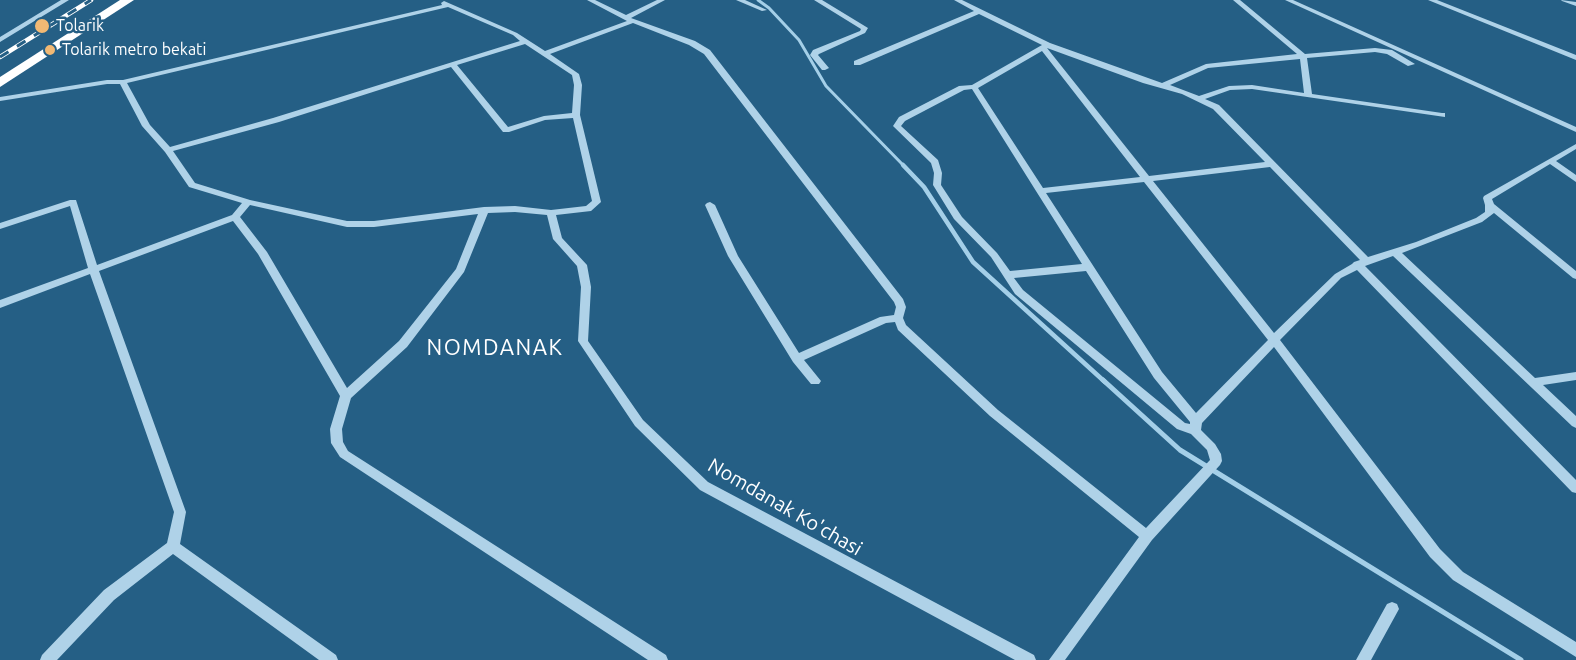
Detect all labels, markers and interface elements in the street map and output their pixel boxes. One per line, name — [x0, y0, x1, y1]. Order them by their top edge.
place label: Tolarik — [56, 16, 104, 36]
marker: Tolarik — [33, 17, 51, 35]
place label: Tolarik metro bekati — [62, 40, 206, 60]
marker: Tolarik metro bekati — [43, 43, 57, 57]
district label: NOMDANAK — [427, 335, 563, 361]
street label: Nomdanak Ko'chasi — [704, 453, 866, 561]

